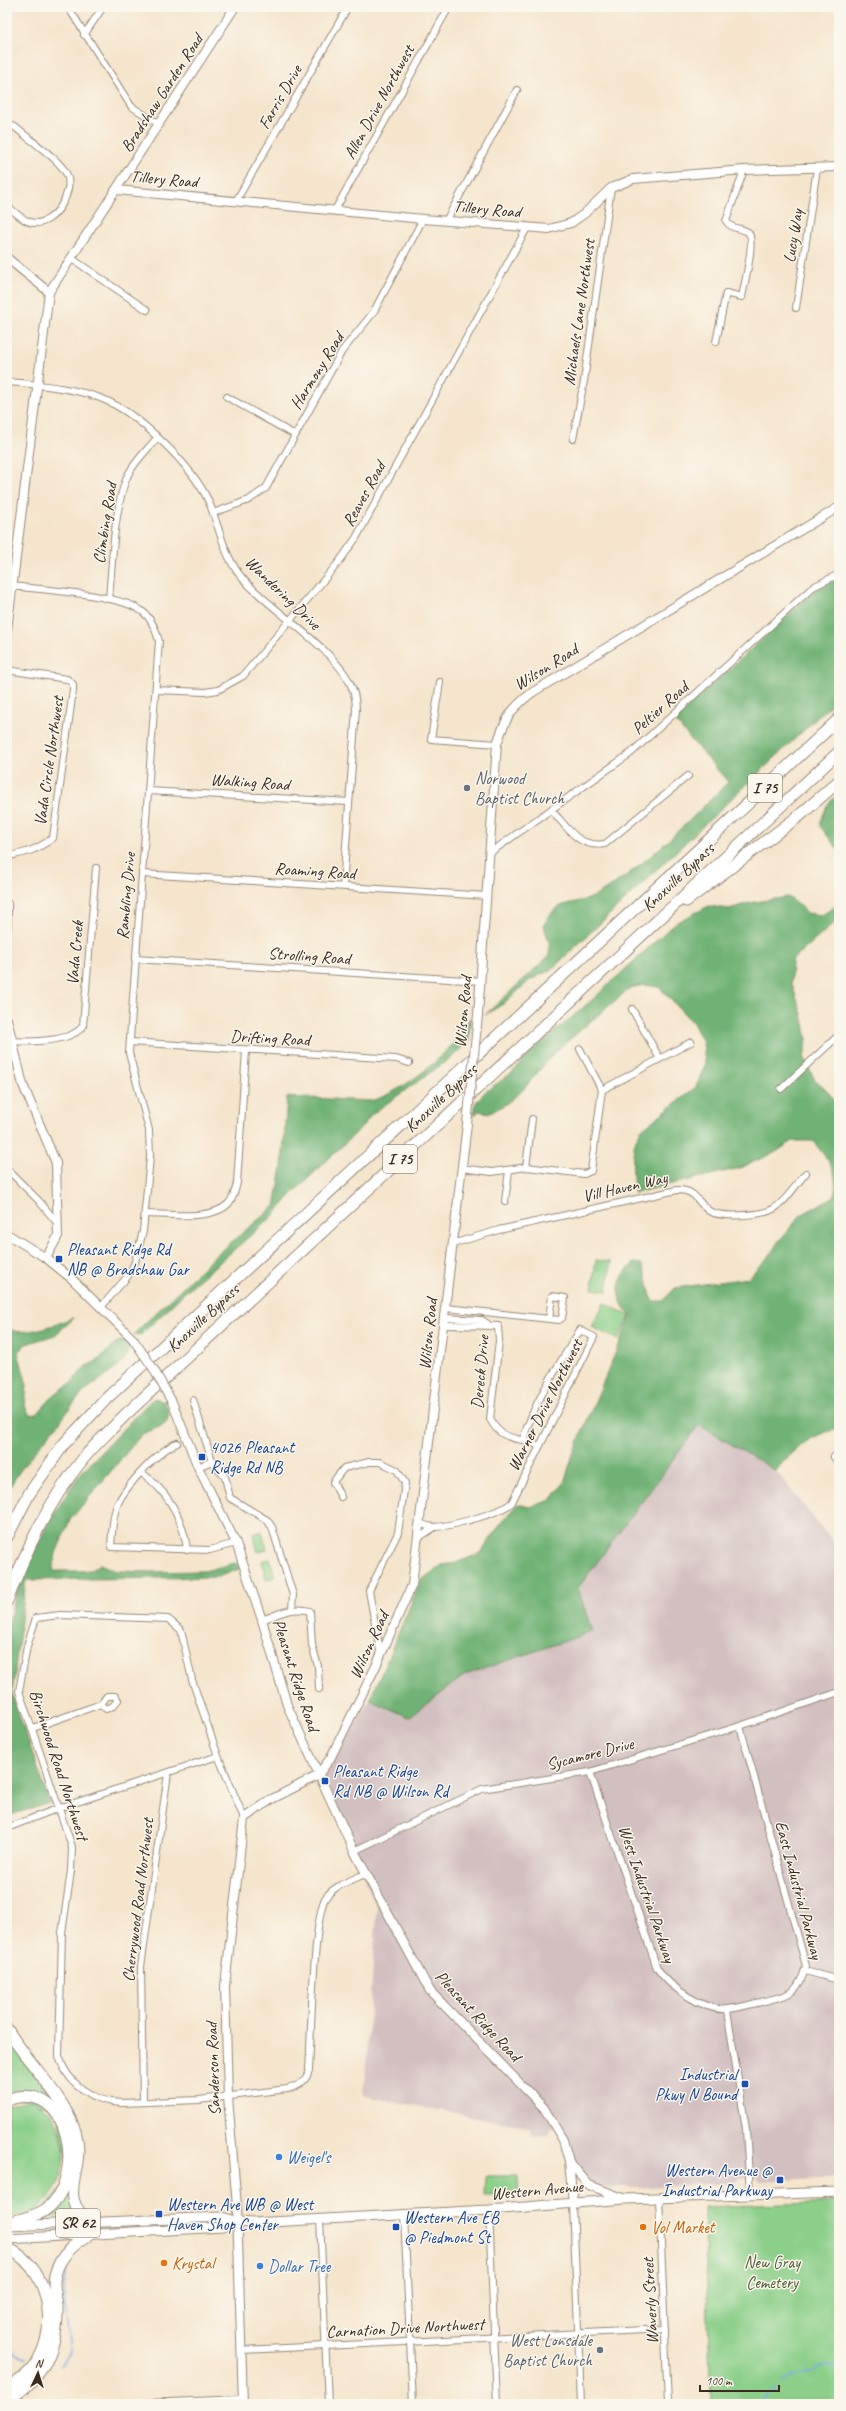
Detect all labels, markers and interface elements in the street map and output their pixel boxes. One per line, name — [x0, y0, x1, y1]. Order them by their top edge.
street label: Bradshaw Garden Road — [116, 28, 209, 156]
street label: Allen Drive Northwest — [339, 39, 420, 163]
street label: Farris Drive — [253, 60, 307, 133]
street label: Tillery Road — [130, 166, 202, 193]
street label: Tillery Road — [453, 196, 525, 223]
street label: Lucy Way — [778, 207, 808, 264]
street label: Michaels Lane Northwest — [558, 235, 600, 386]
street label: Harmony Road — [285, 326, 350, 413]
street label: Reaves Road — [338, 456, 391, 530]
street label: Climbing Road — [88, 479, 122, 565]
street label: Wandering Drive — [241, 552, 326, 635]
street label: Wilson Road — [510, 638, 584, 695]
street label: Peltier Road — [627, 676, 694, 739]
street label: Vada Circle Northwest — [30, 693, 69, 827]
place label: Norwood Baptist Church — [475, 768, 565, 809]
street label: Walking Road — [210, 769, 293, 795]
road number: I 75 — [748, 774, 782, 802]
marker: Norwood Baptist Church — [462, 783, 472, 793]
street label: Knoxville Bypass — [637, 837, 720, 916]
street label: Rambling Drive — [112, 850, 140, 940]
street label: Roaming Road — [274, 858, 358, 884]
street label: Vada Creek — [62, 918, 88, 986]
street label: Strolling Road — [267, 943, 353, 970]
street label: Wilson Road — [449, 973, 477, 1048]
street label: Drifting Road — [230, 1025, 312, 1051]
street label: Knoxville Bypass — [400, 1058, 483, 1137]
road number: I 75 — [383, 1145, 417, 1173]
street label: Vill Haven Way — [581, 1167, 671, 1207]
place label: Pleasant Ridge Rd NB @ Bradshaw Gar — [67, 1239, 191, 1280]
marker: Pleasant Ridge Rd NB @ Bradshaw Gar — [54, 1254, 64, 1264]
street label: Knoxville Bypass — [162, 1278, 245, 1357]
street label: Wilson Road — [414, 1295, 442, 1371]
street label: Dereck Drive — [466, 1333, 494, 1410]
street label: Warner Drive Northwest — [503, 1334, 588, 1474]
place label: 4026 Pleasant Ridge Rd NB — [210, 1437, 296, 1478]
marker: 4026 Pleasant Ridge Rd NB — [197, 1452, 207, 1462]
street label: Wilson Road — [344, 1606, 395, 1682]
street label: Pleasant Ridge Road — [268, 1616, 325, 1736]
street label: Birchwood Road Northwest — [25, 1687, 94, 1845]
street label: Sycamore Drive — [544, 1733, 637, 1775]
place label: Pleasant Ridge Rd NB @ Wilson Rd — [333, 1761, 451, 1802]
marker: Pleasant Ridge Rd NB @ Wilson Rd — [320, 1776, 330, 1786]
street label: Cherrywood Road Northwest — [118, 1815, 159, 1983]
street label: East Industrial Parkway — [770, 1819, 828, 1963]
street label: West Industrial Parkway — [614, 1823, 681, 1967]
street label: Pleasant Ridge Road — [431, 1966, 527, 2068]
street label: Sanderson Road — [201, 2020, 225, 2116]
place label: Industrial Pkwy N Bound — [655, 2064, 740, 2105]
marker: Industrial Pkwy N Bound — [740, 2079, 750, 2089]
place label: Weigel's — [287, 2147, 333, 2168]
marker: Weigel's — [274, 2152, 284, 2162]
place label: Western Avenue @ Industrial Parkway — [662, 2160, 773, 2201]
street label: Western Avenue — [490, 2175, 585, 2204]
marker: Western Avenue @ Industrial Parkway — [775, 2175, 785, 2185]
place label: Western Ave WB @ West Haven Shop Center — [167, 2194, 315, 2235]
place label: Western Ave EB @ Piedmont St — [404, 2207, 500, 2248]
road number: SR 62 — [56, 2209, 100, 2237]
marker: Western Ave WB @ West Haven Shop Center — [154, 2209, 164, 2219]
place label: Vol Market — [651, 2217, 717, 2238]
marker: Western Ave EB @ Piedmont St — [391, 2222, 401, 2232]
marker: Vol Market — [638, 2222, 648, 2232]
park label: New Gray Cemetery — [744, 2252, 801, 2293]
place label: Krystal — [172, 2253, 217, 2274]
street label: Waverly Street — [637, 2255, 663, 2345]
place label: Dollar Tree — [268, 2256, 332, 2277]
marker: Krystal — [159, 2258, 169, 2268]
marker: Dollar Tree — [255, 2261, 265, 2271]
street label: Carnation Drive Northwest — [326, 2313, 487, 2343]
place label: West Lonsdale Baptist Church — [503, 2330, 593, 2371]
marker: West Lonsdale Baptist Church — [595, 2345, 605, 2355]
north arrow — [18, 2353, 58, 2393]
text: N — [35, 2356, 45, 2370]
scale bar — [700, 2367, 779, 2393]
text: 100 m — [706, 2373, 733, 2389]

